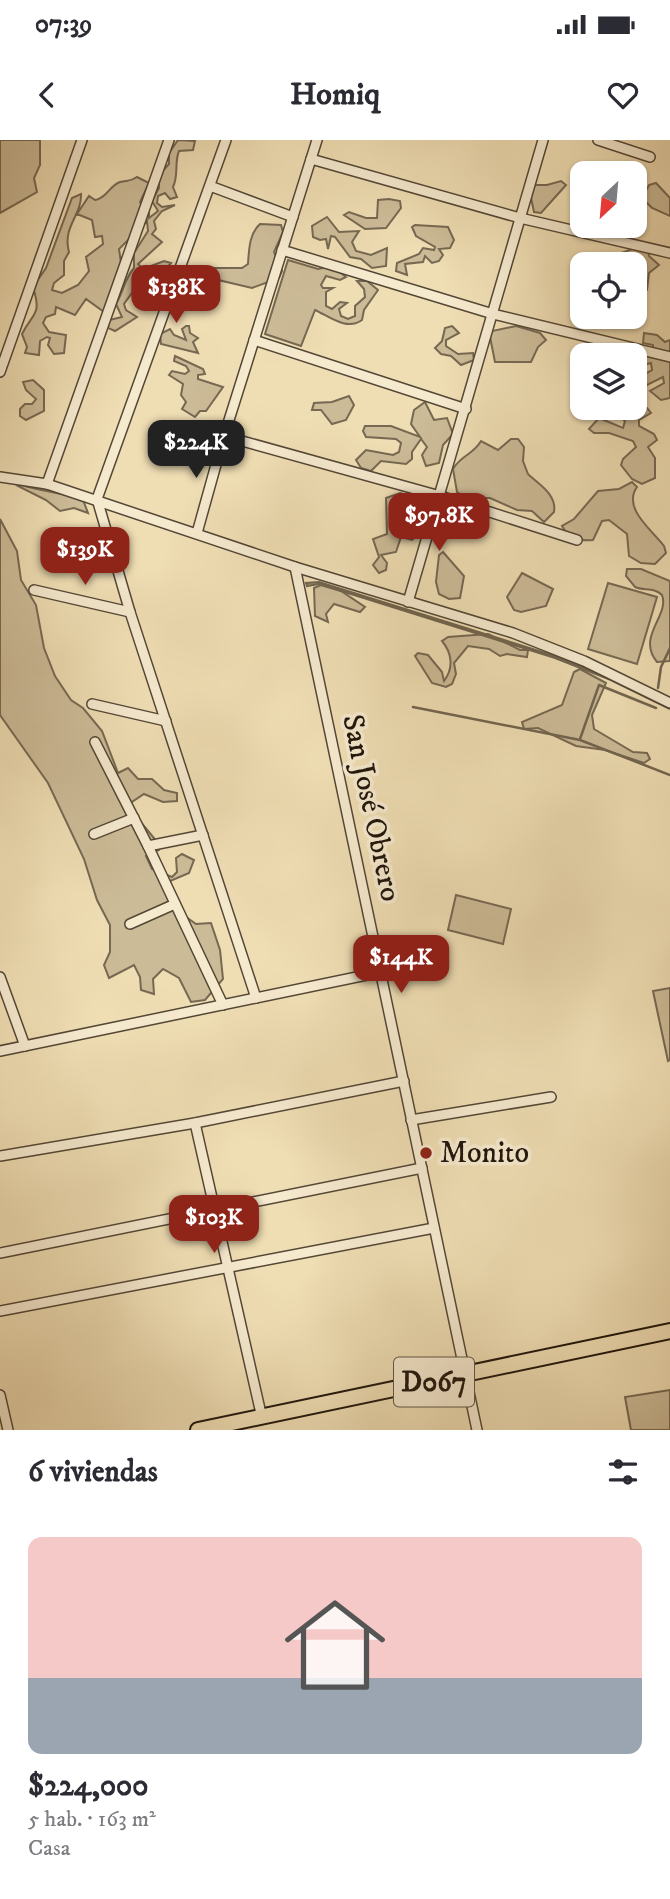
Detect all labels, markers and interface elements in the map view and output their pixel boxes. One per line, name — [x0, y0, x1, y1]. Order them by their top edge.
text: 07:39 — [35, 8, 92, 41]
text: Homiq — [290, 75, 380, 115]
icon: back — [28, 76, 66, 114]
icon: heart — [604, 76, 642, 114]
north arrow — [570, 161, 648, 238]
map controls — [570, 161, 647, 420]
button: locate — [570, 252, 647, 329]
pin: $138K — [127, 265, 225, 325]
text: $138K — [147, 273, 205, 302]
button: layers — [570, 343, 647, 420]
pin: $224K — [147, 420, 245, 480]
text: $224K — [164, 428, 228, 457]
pin: $97.8K — [382, 494, 496, 553]
text: $97.8K — [404, 501, 474, 530]
pin: $139K — [36, 528, 134, 587]
text: $139K — [56, 535, 114, 564]
street label: San José Obrero — [333, 711, 409, 905]
pin: $144K — [352, 936, 450, 995]
text: $144K — [369, 943, 433, 972]
place label: Monito — [440, 1135, 529, 1172]
marker: Monito — [418, 1145, 434, 1161]
pin: $103K — [165, 1196, 263, 1255]
text: $103K — [185, 1203, 243, 1232]
road number: D067 — [394, 1358, 474, 1406]
icon: filters — [604, 1453, 642, 1491]
text: 6 viviendas — [28, 1454, 158, 1491]
icon: home — [272, 1582, 398, 1708]
text: $224,000 — [28, 1768, 148, 1805]
text: 5 hab. · 163 m² — [28, 1805, 156, 1834]
text: Casa — [28, 1834, 71, 1863]

